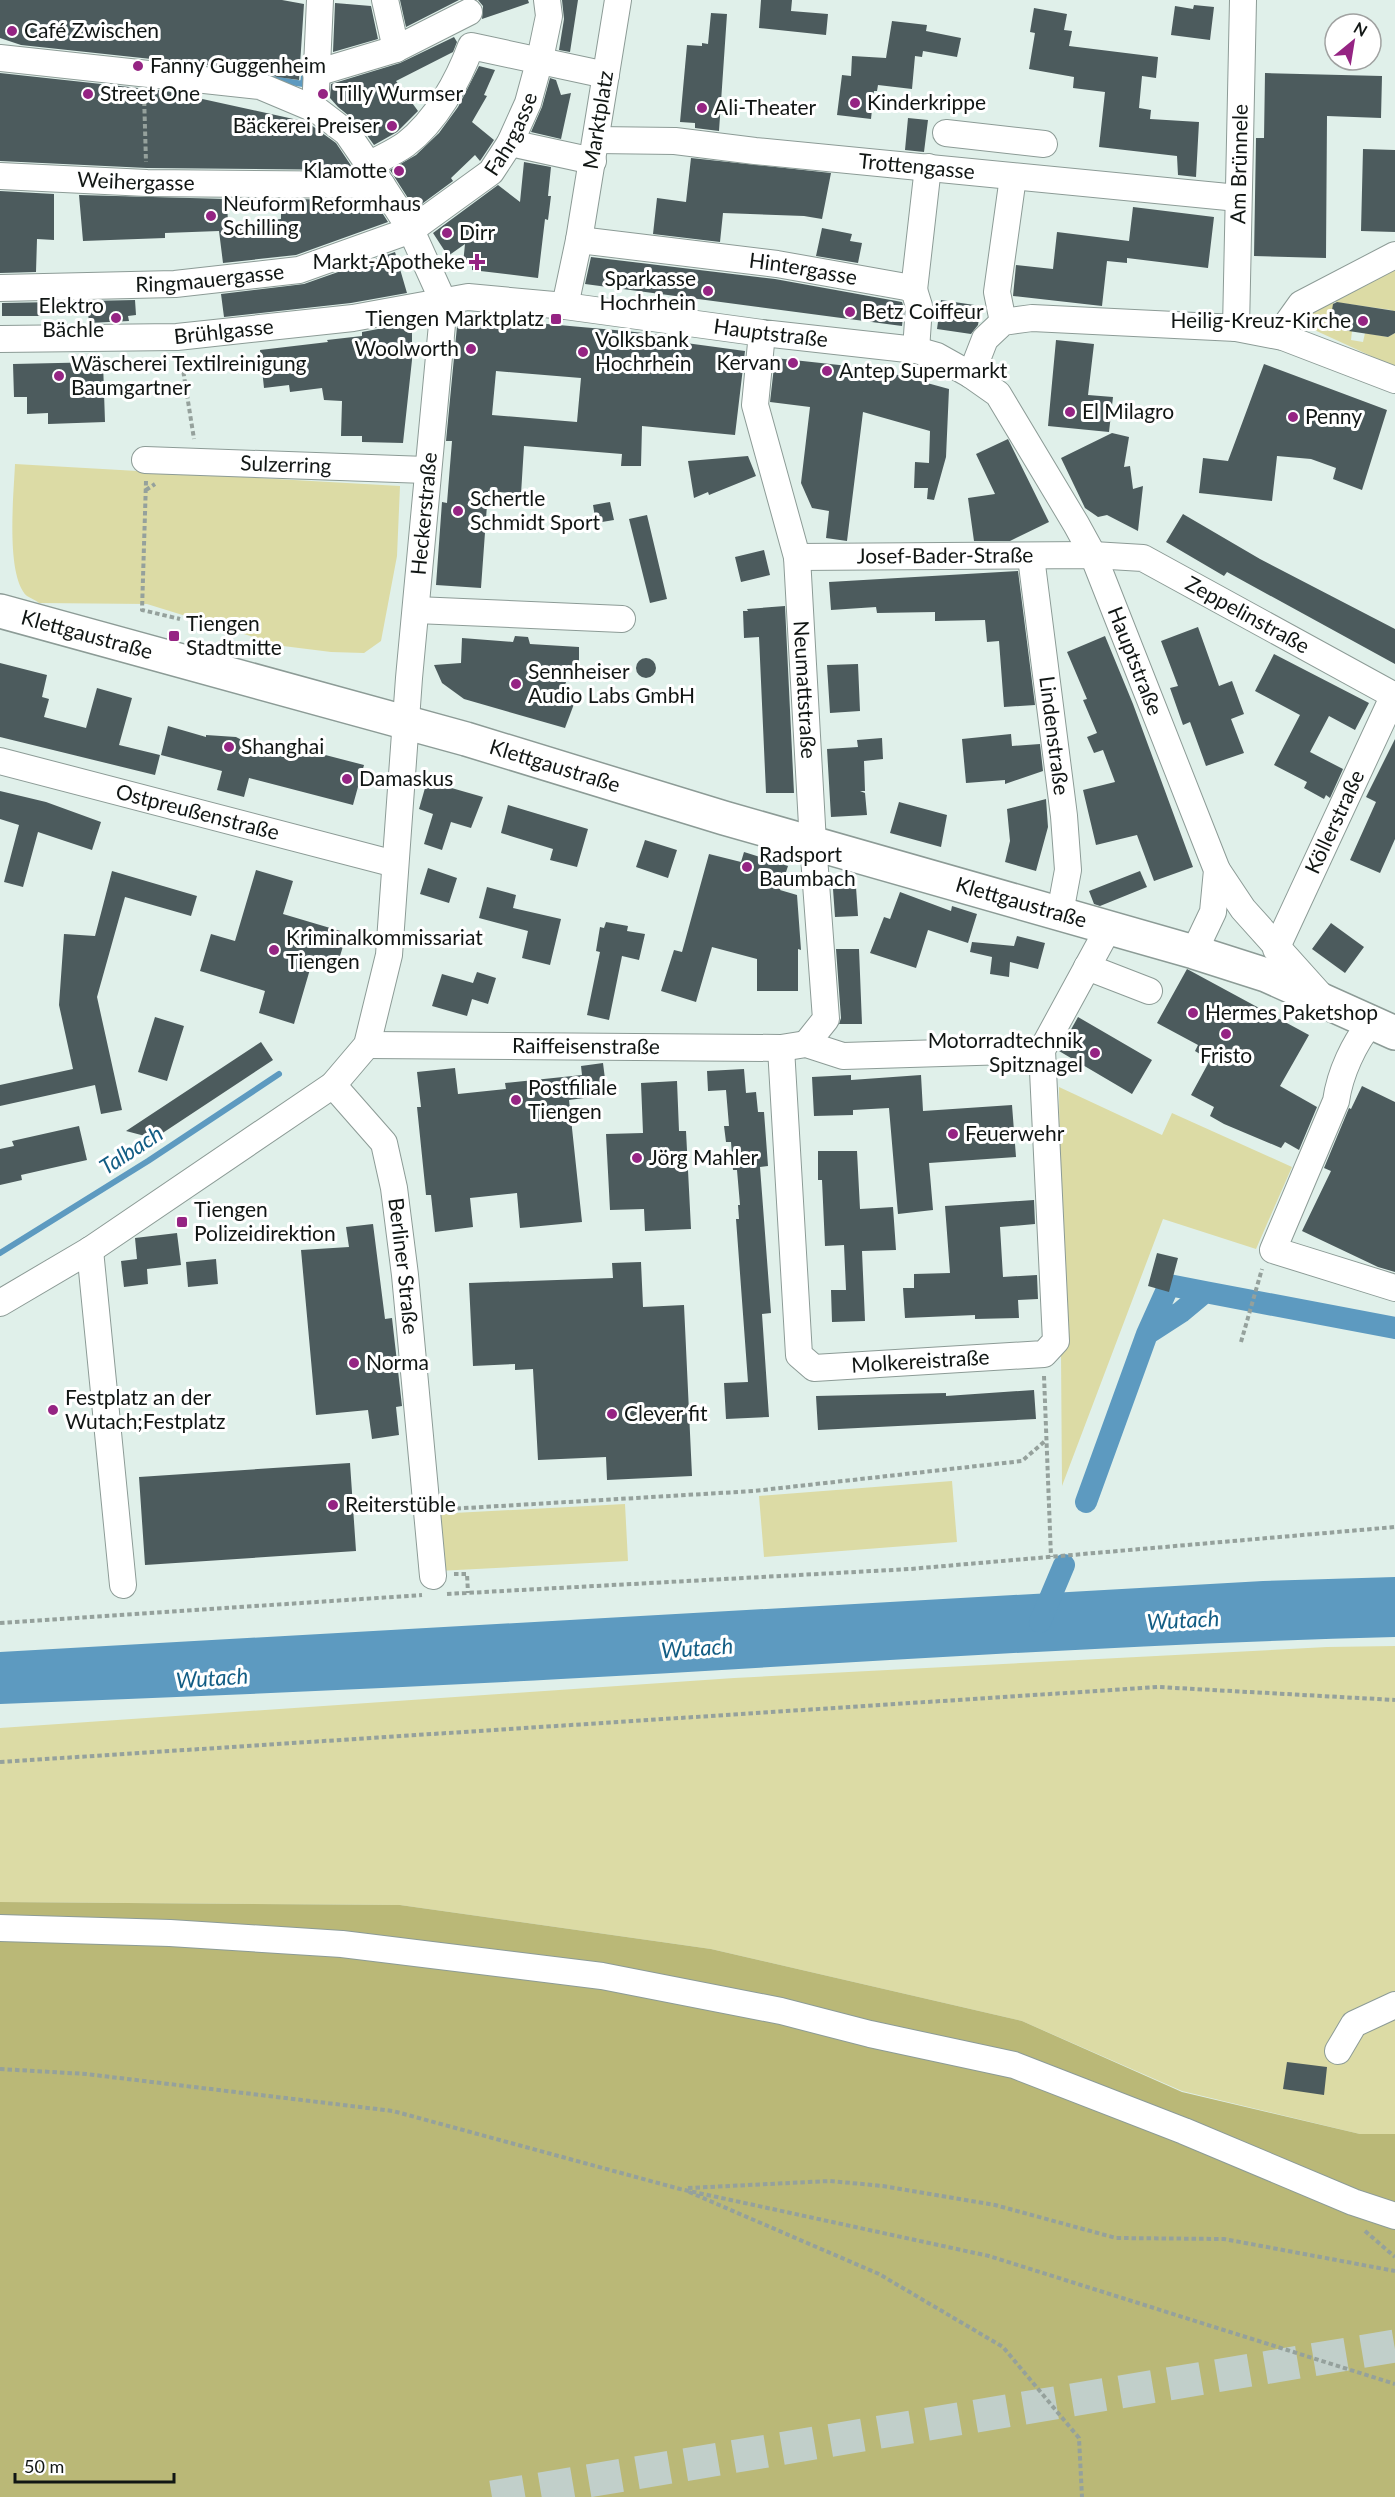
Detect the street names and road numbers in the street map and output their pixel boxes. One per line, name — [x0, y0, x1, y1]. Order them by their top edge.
street label: Marktplatz — [577, 69, 617, 171]
street label: Fahrgasse — [478, 89, 541, 180]
street label: Am Brünnele — [1224, 104, 1252, 224]
street label: Trottengasse — [857, 147, 976, 183]
street label: Weihergasse — [77, 166, 195, 194]
street label: Hintergasse — [748, 247, 859, 289]
street label: Ringmauergasse — [135, 258, 285, 296]
street label: Brühlgasse — [172, 313, 275, 348]
street label: Hauptstraße — [712, 313, 829, 351]
street label: Sulzerring — [240, 449, 332, 478]
street label: Heckerstraße — [405, 451, 441, 576]
street label: Josef-Bader-Straße — [857, 541, 1033, 568]
street label: Zeppelinstraße — [1182, 570, 1314, 658]
street label: Klettgaustraße — [19, 603, 156, 663]
street label: Hauptstraße — [1104, 603, 1169, 719]
street label: Neumattstraße — [790, 620, 822, 759]
street label: Lindenstraße — [1035, 674, 1075, 796]
street label: Klettgaustraße — [487, 733, 623, 796]
street label: Köllerstraße — [1299, 766, 1368, 877]
street label: Ostpreußenstraße — [113, 778, 282, 844]
street label: Klettgaustraße — [953, 871, 1090, 932]
street label: Raiffeisenstraße — [512, 1032, 660, 1058]
street label: Berliner Straße — [384, 1196, 424, 1335]
street label: Molkereistraße — [850, 1343, 990, 1377]

